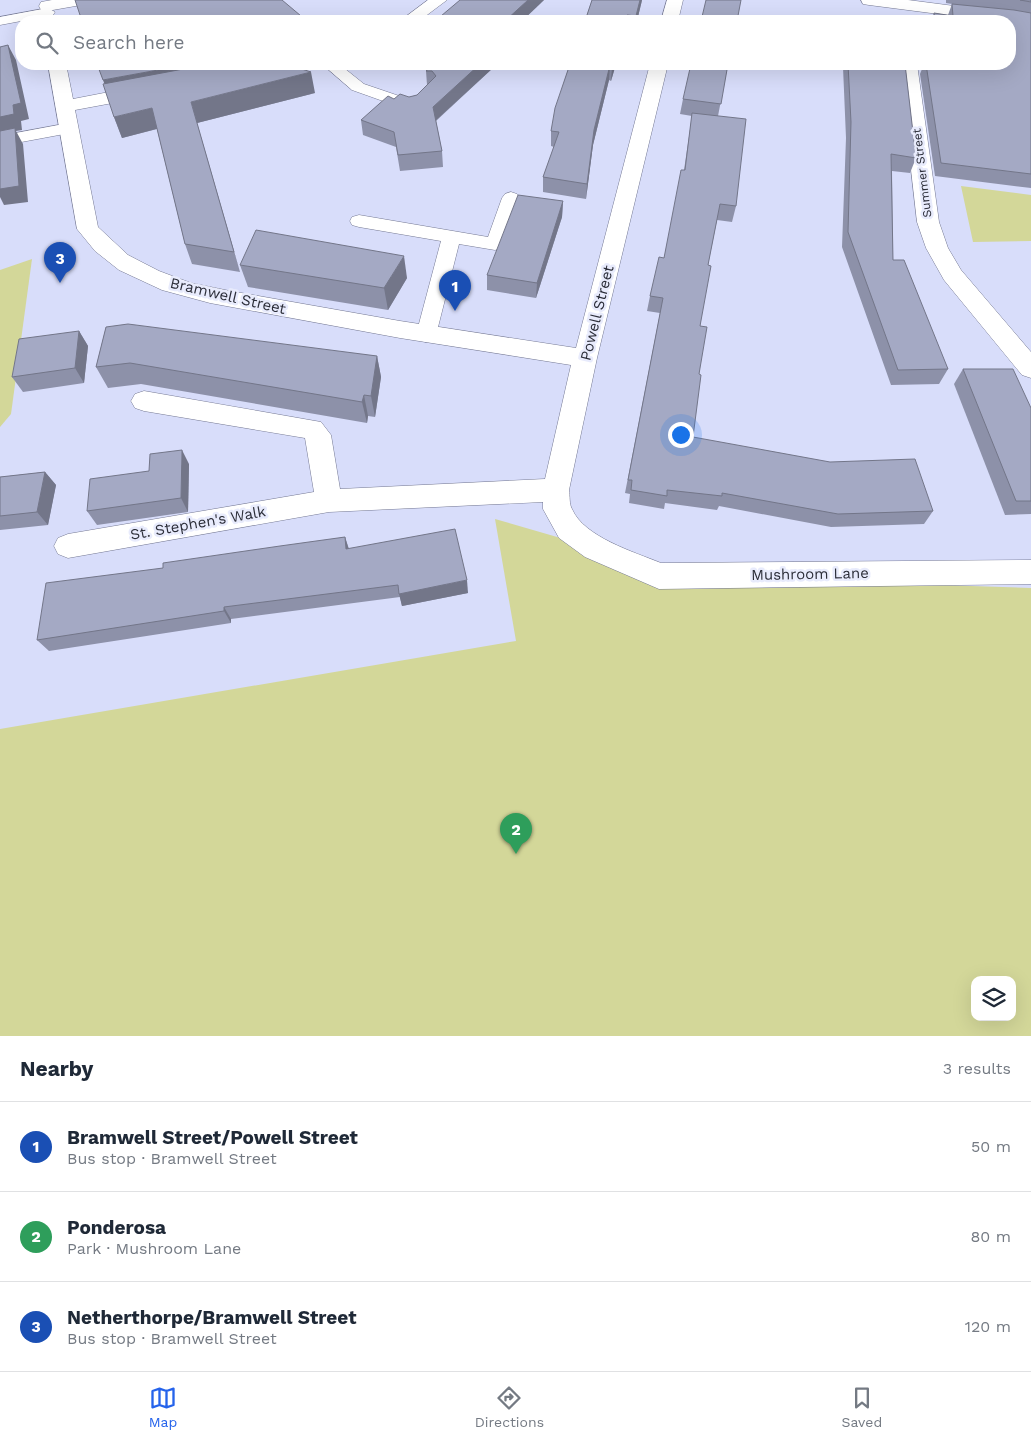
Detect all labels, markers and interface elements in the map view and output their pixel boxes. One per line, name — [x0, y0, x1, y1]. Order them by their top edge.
search box — [15, 15, 1016, 70]
icon: search — [33, 29, 61, 57]
text: Search here — [73, 31, 184, 54]
street label: Summer Street — [910, 128, 934, 218]
pin: 3 — [44, 242, 76, 283]
street label: Powell Street — [576, 263, 618, 363]
pin: 1 — [439, 270, 471, 311]
street label: Bramwell Street — [168, 274, 288, 318]
your location — [668, 422, 694, 448]
street label: St. Stephen's Walk — [129, 502, 268, 544]
street label: Mushroom Lane — [751, 564, 869, 584]
pin: 2 — [500, 813, 532, 854]
map controls — [971, 976, 1016, 1021]
button: layers — [971, 976, 1016, 1021]
text: Nearby — [20, 1056, 93, 1081]
text: 3 results — [943, 1059, 1011, 1078]
text: Bramwell Street/Powell Street — [67, 1126, 358, 1149]
text: 1 — [33, 1137, 39, 1156]
text: 50 m — [971, 1137, 1011, 1156]
text: Bus stop · Bramwell Street — [67, 1149, 277, 1168]
text: Ponderosa — [67, 1216, 166, 1239]
text: 2 — [31, 1227, 41, 1246]
text: 80 m — [970, 1227, 1011, 1246]
text: Park · Mushroom Lane — [67, 1239, 241, 1258]
text: Netherthorpe/Bramwell Street — [67, 1306, 357, 1329]
text: 3 — [31, 1317, 41, 1336]
text: 120 m — [965, 1317, 1011, 1336]
text: Bus stop · Bramwell Street — [67, 1329, 277, 1348]
tab: Map — [149, 1384, 177, 1430]
tab: Directions — [475, 1384, 544, 1430]
tab: Saved — [842, 1384, 882, 1430]

